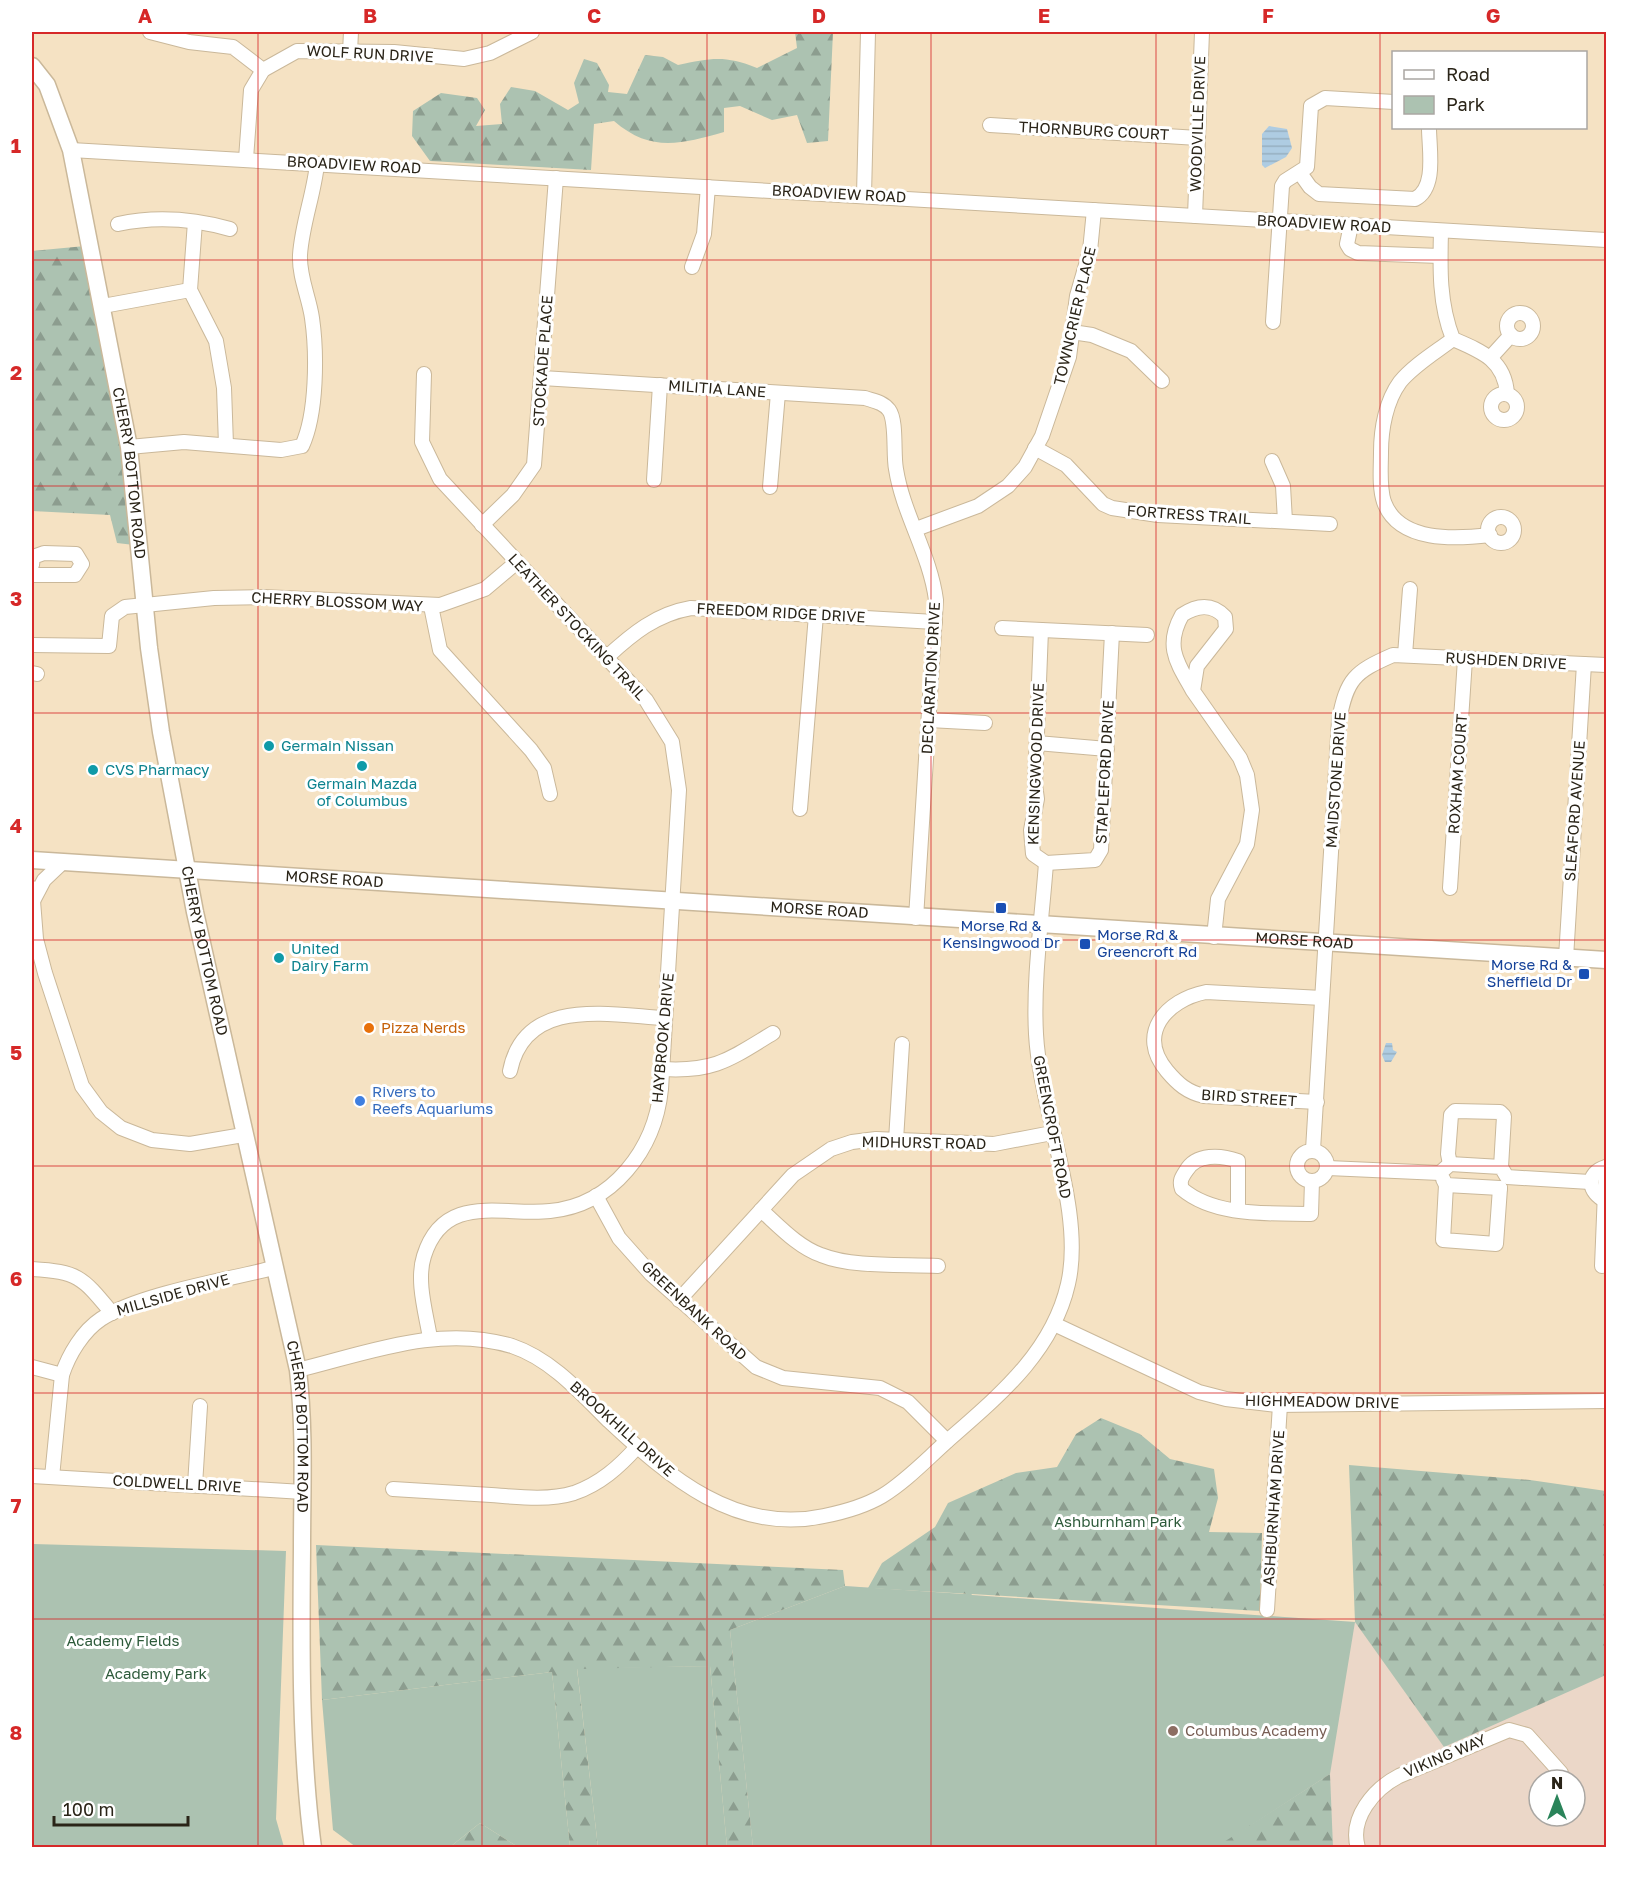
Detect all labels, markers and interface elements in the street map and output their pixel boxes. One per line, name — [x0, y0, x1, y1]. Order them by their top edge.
text: A — [138, 3, 152, 27]
text: B — [363, 3, 377, 27]
text: C — [587, 3, 601, 27]
text: D — [812, 3, 826, 27]
text: E — [1038, 3, 1050, 27]
text: F — [1262, 3, 1274, 27]
text: G — [1486, 3, 1500, 27]
street label: WOLF RUN DRIVE — [306, 41, 434, 65]
legend — [1392, 51, 1587, 129]
street label: WOODVILLE DRIVE — [1186, 56, 1208, 192]
text: Road — [1446, 63, 1490, 85]
text: Park — [1446, 93, 1485, 115]
street label: THORNBURG COURT — [1018, 117, 1170, 143]
text: 1 — [11, 133, 21, 157]
street label: BROADVIEW ROAD — [286, 151, 422, 177]
street label: BROADVIEW ROAD — [771, 180, 907, 206]
street label: BROADVIEW ROAD — [1256, 210, 1392, 236]
street label: TOWNCRIER PLACE — [1049, 245, 1099, 387]
street label: STOCKADE PLACE — [528, 295, 556, 427]
text: 2 — [10, 360, 22, 384]
street label: MILITIA LANE — [667, 376, 767, 400]
street label: CHERRY BOTTOM ROAD — [110, 386, 150, 560]
street label: FORTRESS TRAIL — [1126, 501, 1252, 527]
street label: LEATHER STOCKING TRAIL — [505, 549, 651, 704]
text: 3 — [10, 586, 22, 610]
street label: CHERRY BLOSSOM WAY — [251, 588, 424, 615]
street label: FREEDOM RIDGE DRIVE — [696, 599, 866, 625]
street label: DECLARATION DRIVE — [917, 601, 943, 755]
street label: RUSHDEN DRIVE — [1445, 648, 1567, 672]
street label: KENSINGWOOD DRIVE — [1023, 683, 1047, 845]
street label: STAPLEFORD DRIVE — [1091, 700, 1117, 844]
street label: MAIDSTONE DRIVE — [1321, 711, 1349, 849]
street label: ROXHAM COURT — [1444, 713, 1470, 835]
place label: Germain Nissan — [281, 736, 394, 754]
marker: Germain Nissan — [262, 739, 276, 753]
street label: SLEAFORD AVENUE — [1560, 740, 1588, 882]
marker: Germain Mazda of Columbus — [355, 759, 369, 773]
place label: CVS Pharmacy — [105, 760, 210, 778]
marker: CVS Pharmacy — [86, 763, 100, 777]
place label: Germain Mazda of Columbus — [307, 774, 417, 809]
text: 4 — [10, 813, 22, 837]
street label: CHERRY BOTTOM ROAD — [178, 864, 233, 1037]
street label: MORSE ROAD — [285, 866, 384, 890]
street label: MORSE ROAD — [770, 897, 869, 921]
marker: Morse Rd & Kensingwood Dr — [994, 901, 1008, 915]
place label: Morse Rd & Kensingwood Dr — [942, 916, 1060, 951]
place label: Morse Rd & Greencroft Rd — [1097, 925, 1197, 960]
street label: MORSE ROAD — [1255, 928, 1354, 952]
marker: Morse Rd & Greencroft Rd — [1078, 937, 1092, 951]
place label: United Dairy Farm — [291, 939, 369, 974]
marker: United Dairy Farm — [272, 951, 286, 965]
place label: Morse Rd & Sheffield Dr — [1487, 955, 1572, 990]
marker: Morse Rd & Sheffield Dr — [1577, 967, 1591, 981]
street label: HAYBROOK DRIVE — [647, 972, 677, 1104]
place label: Pizza Nerds — [381, 1018, 466, 1036]
marker: Pizza Nerds — [362, 1021, 376, 1035]
text: 5 — [10, 1040, 22, 1064]
street label: GREENCROFT ROAD — [1030, 1054, 1076, 1200]
place label: Rivers to Reefs Aquariums — [372, 1082, 493, 1117]
street label: BIRD STREET — [1201, 1085, 1298, 1109]
marker: Rivers to Reefs Aquariums — [353, 1094, 367, 1108]
street label: MIDHURST ROAD — [862, 1132, 987, 1152]
street label: GREENBANK ROAD — [638, 1257, 751, 1364]
text: 6 — [10, 1266, 22, 1290]
street label: MILLSIDE DRIVE — [114, 1269, 231, 1319]
street label: CHERRY BOTTOM ROAD — [284, 1338, 313, 1513]
street label: BROOKHILL DRIVE — [567, 1377, 679, 1480]
street label: HIGHMEADOW DRIVE — [1245, 1391, 1399, 1411]
street label: ASHBURNHAM DRIVE — [1259, 1429, 1287, 1586]
street label: COLDWELL DRIVE — [112, 1471, 242, 1495]
text: 7 — [11, 1493, 22, 1517]
park label: Ashburnham Park — [1054, 1512, 1182, 1530]
park label: Academy Fields — [66, 1631, 180, 1649]
park label: Academy Park — [105, 1664, 208, 1682]
text: 8 — [10, 1720, 22, 1744]
place label: Columbus Academy — [1185, 1721, 1328, 1739]
marker: Columbus Academy — [1166, 1724, 1180, 1738]
street label: VIKING WAY — [1401, 1730, 1489, 1780]
north arrow — [1527, 1768, 1587, 1828]
text: N — [1551, 1773, 1563, 1793]
scale bar — [54, 1789, 188, 1827]
text: 100 m — [63, 1798, 114, 1820]

